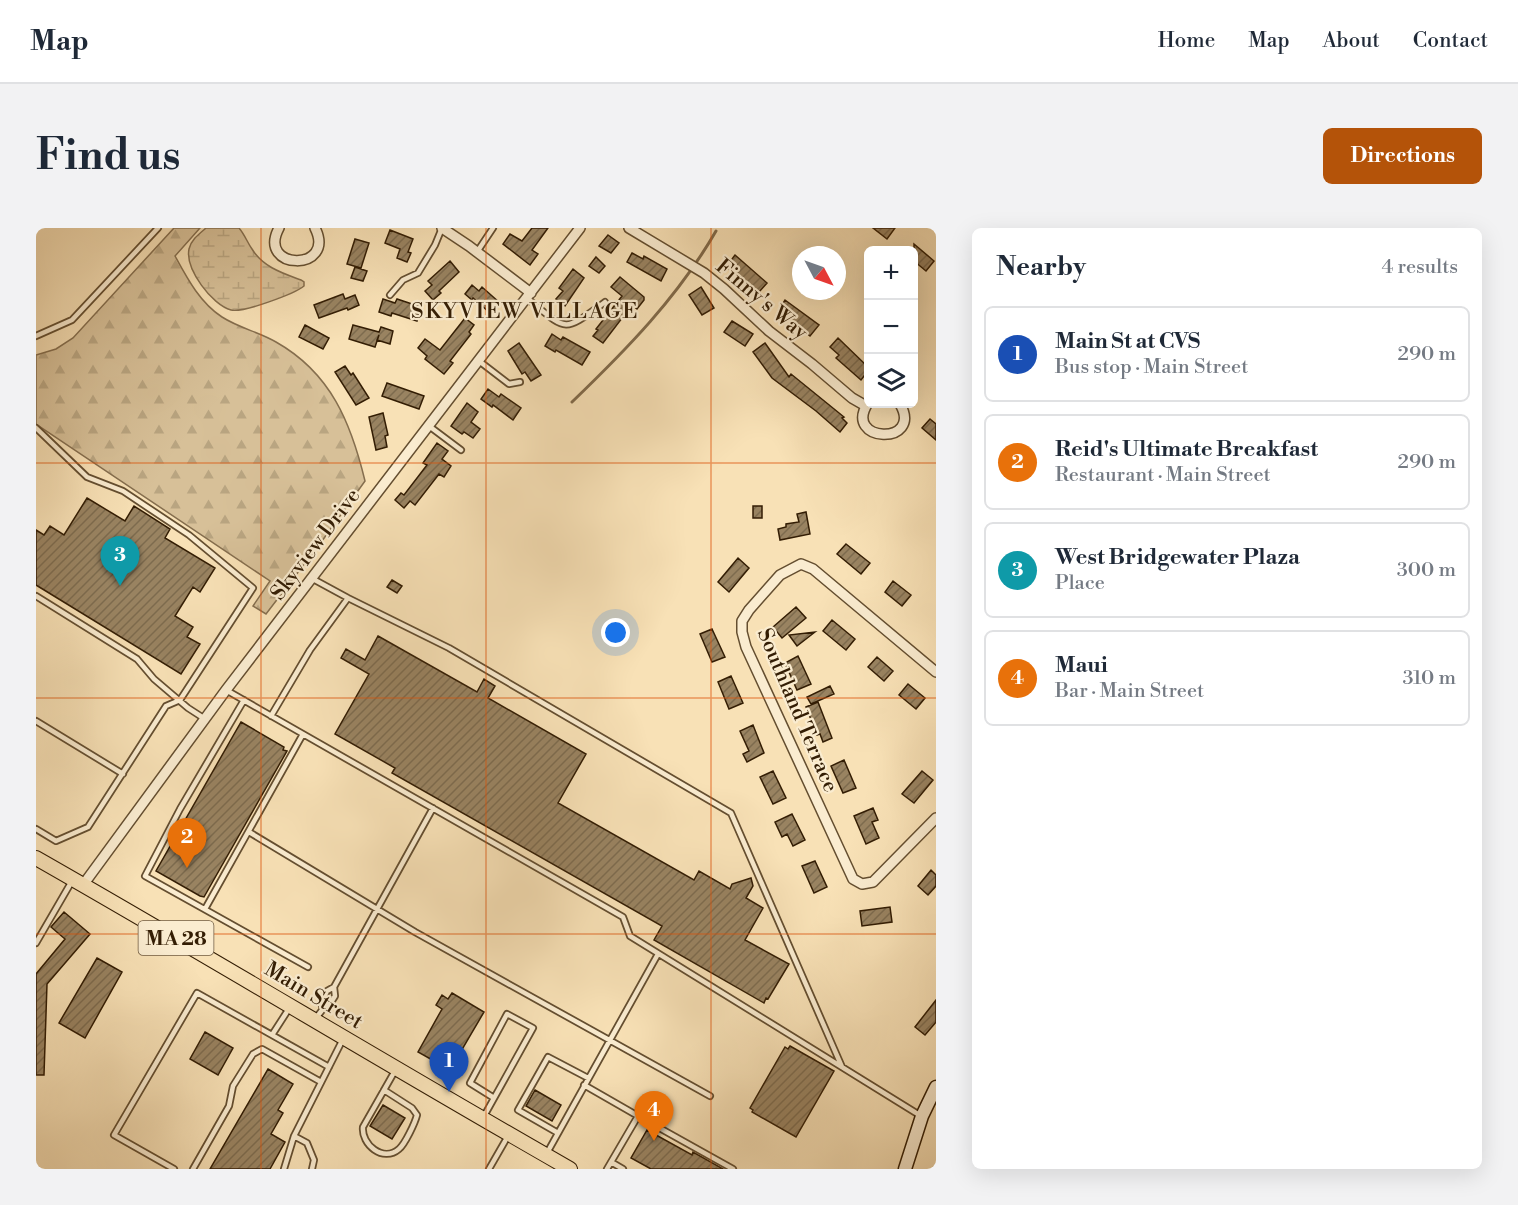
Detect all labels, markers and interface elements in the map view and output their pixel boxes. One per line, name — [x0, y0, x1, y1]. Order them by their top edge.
text: Map — [30, 24, 89, 59]
text: Home — [1158, 28, 1215, 54]
text: Map — [1248, 28, 1290, 54]
text: About — [1323, 28, 1380, 54]
text: Contact — [1413, 28, 1488, 54]
button: Directions — [1323, 128, 1482, 184]
text: Find us — [36, 130, 180, 183]
north arrow — [792, 246, 846, 300]
map controls — [864, 246, 918, 408]
button: + — [864, 246, 918, 300]
text: Nearby — [996, 251, 1086, 283]
street label: Finny's Way — [710, 254, 813, 346]
text: 4 results — [1381, 255, 1458, 280]
district label: SKYVIEW VILLAGE — [411, 298, 639, 325]
button: − — [864, 300, 918, 354]
text: Main St at CVS — [1055, 328, 1200, 355]
text: 1 — [1013, 342, 1022, 367]
text: 290 m — [1398, 342, 1456, 367]
button: layers — [864, 354, 918, 408]
text: Bus stop · Main Street — [1055, 355, 1248, 380]
text: Reid's Ultimate Breakfast — [1055, 436, 1318, 463]
text: 2 — [1011, 450, 1024, 475]
text: 290 m — [1398, 450, 1456, 475]
text: Restaurant · Main Street — [1055, 463, 1271, 488]
street label: Skyview Drive — [265, 484, 366, 606]
pin: 3 — [100, 536, 140, 586]
text: West Bridgewater Plaza — [1055, 544, 1300, 571]
text: 3 — [1011, 558, 1024, 583]
text: 300 m — [1397, 558, 1456, 583]
text: Place — [1055, 571, 1105, 596]
your location — [601, 618, 630, 647]
street label: Southland Terrace — [751, 625, 843, 796]
text: Maui — [1055, 652, 1108, 679]
text: 4 — [1011, 666, 1024, 691]
text: 310 m — [1403, 666, 1456, 691]
text: Bar · Main Street — [1055, 679, 1204, 704]
pin: 2 — [168, 818, 206, 868]
road number: MA 28 — [138, 921, 214, 955]
street label: Main Street — [260, 956, 368, 1036]
pin: 1 — [430, 1042, 468, 1092]
pin: 4 — [634, 1092, 674, 1141]

